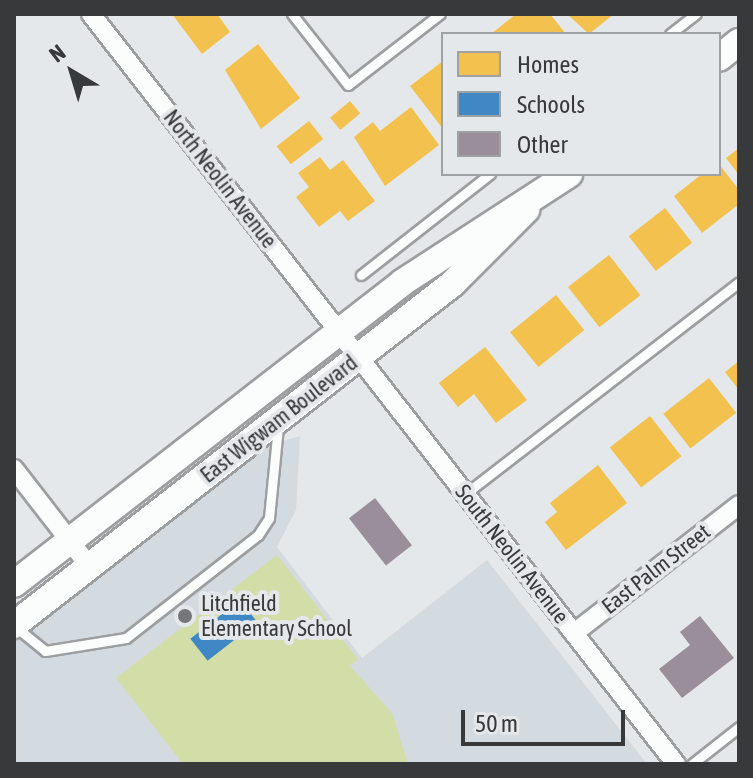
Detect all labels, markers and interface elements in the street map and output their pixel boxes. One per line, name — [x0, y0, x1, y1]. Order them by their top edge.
north arrow — [32, 32, 112, 112]
legend — [441, 32, 721, 176]
text: N — [44, 39, 70, 67]
text: Homes — [517, 51, 579, 78]
text: Schools — [517, 91, 585, 118]
street label: North Neolin Avenue — [158, 105, 282, 253]
text: Other — [517, 131, 568, 158]
street label: East Wigwam Boulevard — [195, 350, 363, 488]
street label: South Neolin Avenue — [450, 479, 574, 629]
street label: East Palm Street — [597, 519, 715, 619]
place label: Litchfield Elementary School — [201, 590, 352, 642]
marker: Litchfield Elementary School — [176, 607, 194, 625]
scale bar — [465, 694, 629, 744]
text: 50 m — [475, 710, 518, 737]

